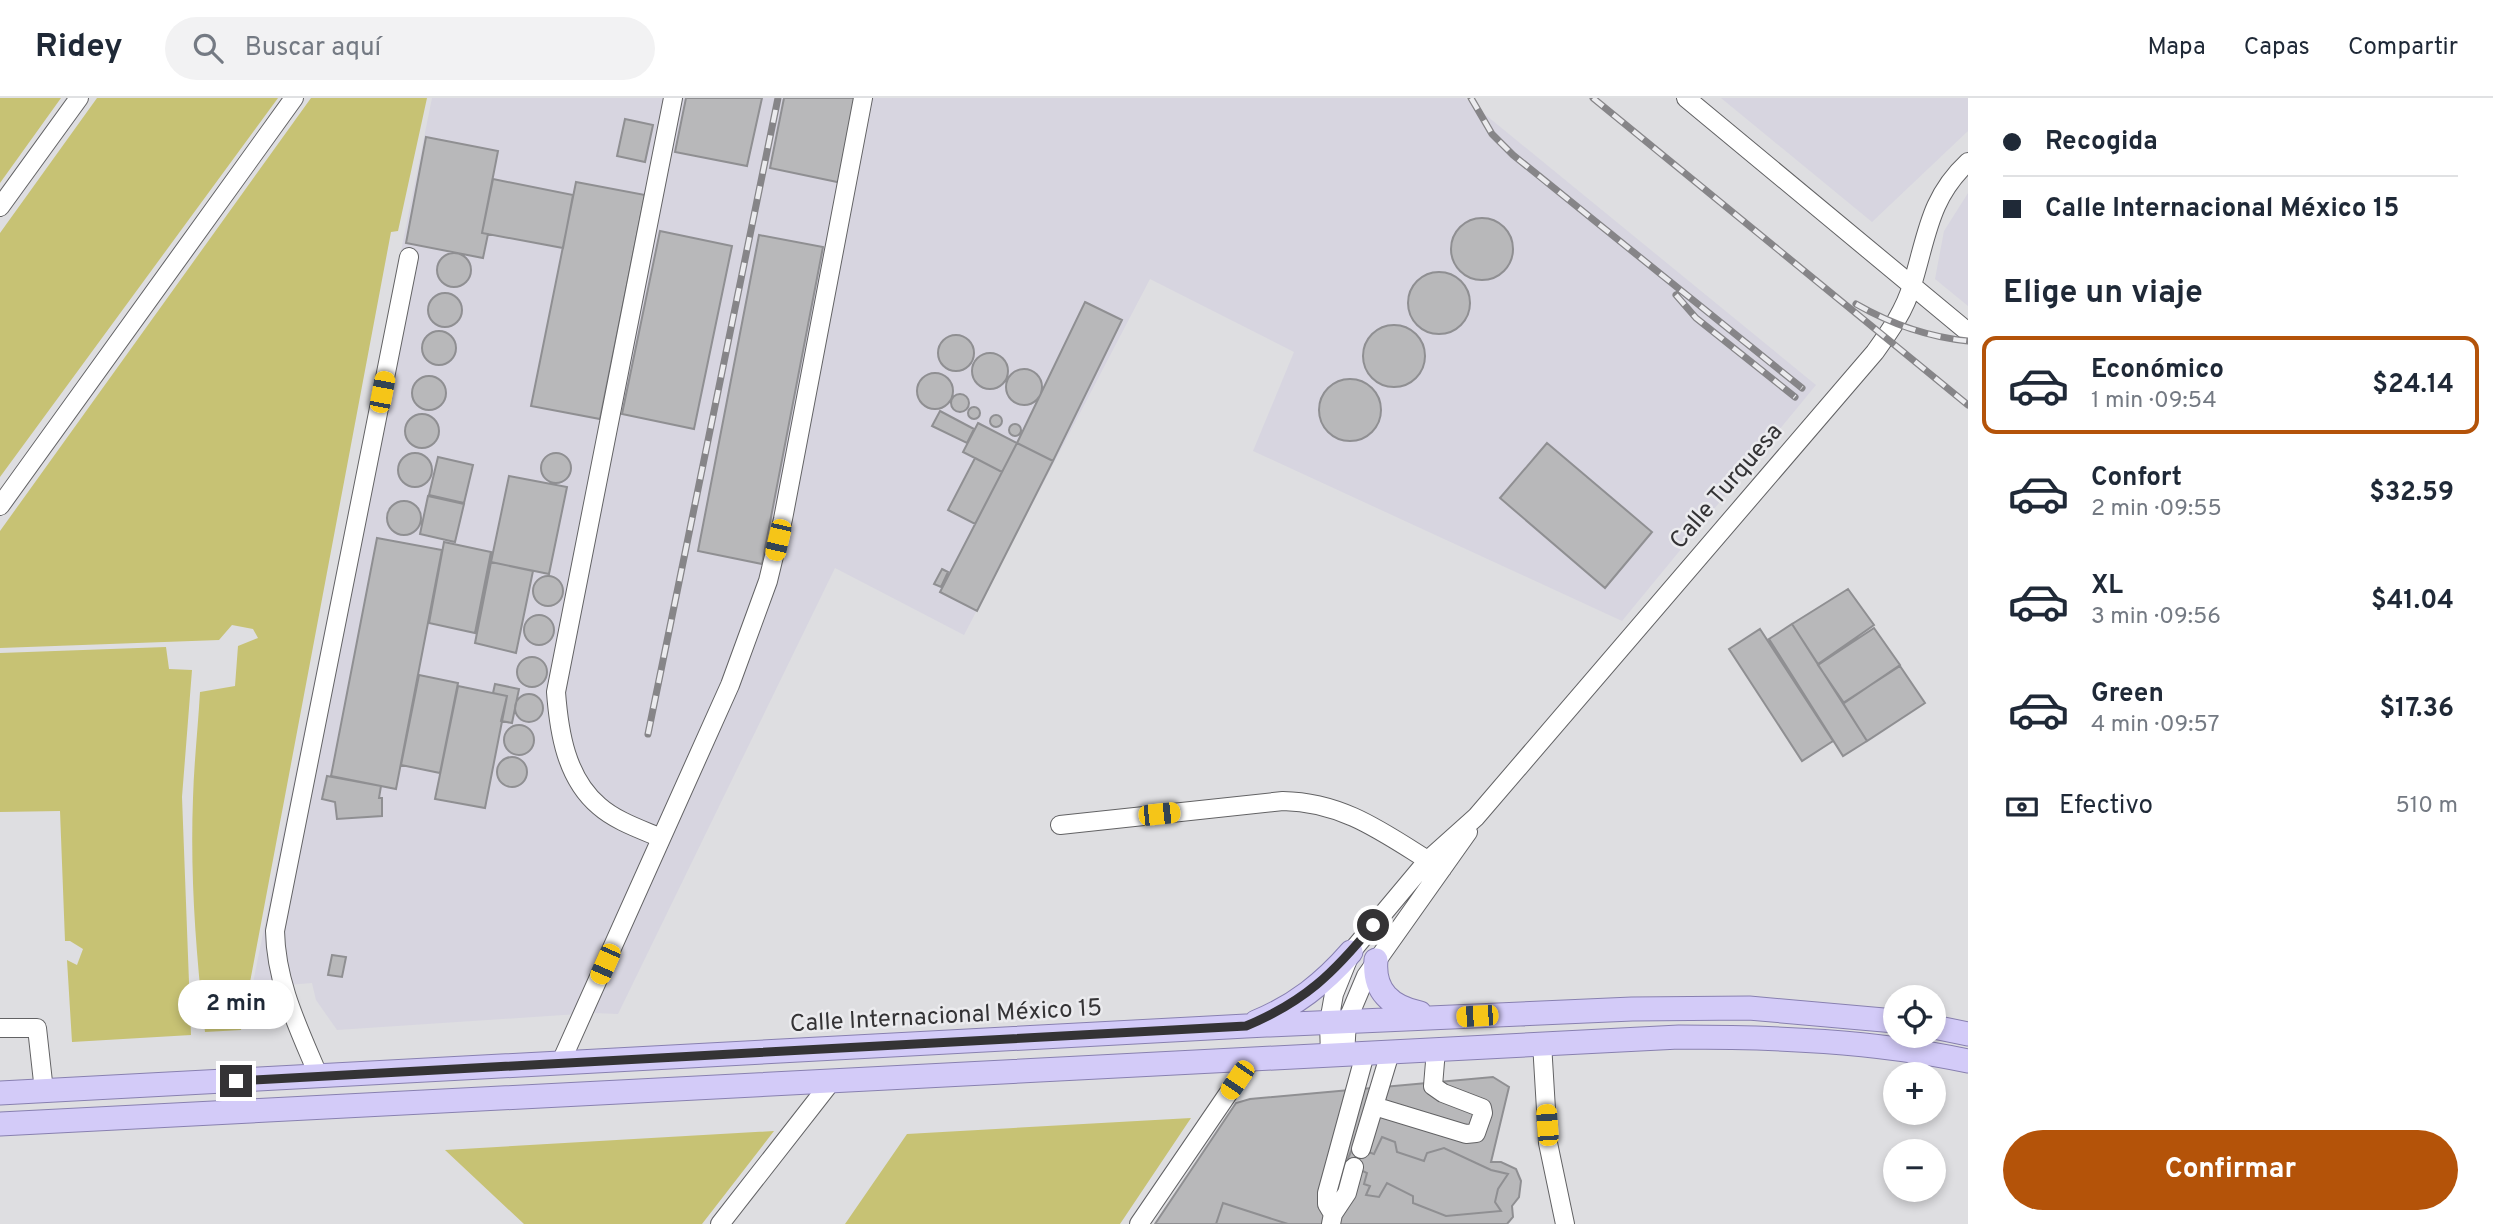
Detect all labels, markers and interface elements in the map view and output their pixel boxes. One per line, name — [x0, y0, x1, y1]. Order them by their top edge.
search box — [165, 17, 655, 80]
text: Ridey — [35, 27, 123, 69]
icon: search — [189, 29, 227, 67]
text: Buscar aquí — [245, 32, 381, 65]
text: Mapa — [2148, 33, 2206, 63]
text: Capas — [2244, 33, 2310, 63]
text: Compartir — [2348, 33, 2458, 63]
text: Recogida — [2045, 126, 2158, 159]
text: Calle Internacional México 15 — [2045, 193, 2399, 226]
text: Elige un viaje — [2003, 274, 2203, 314]
icon: car — [2007, 354, 2070, 417]
text: Económico — [2091, 354, 2224, 387]
car — [368, 369, 397, 415]
text: $24.14 — [2372, 369, 2454, 402]
text: 1 min · 09:54 — [2091, 387, 2217, 416]
street label: Calle Turquesa — [1664, 418, 1790, 556]
icon: car — [2007, 462, 2070, 525]
text: Confort — [2091, 462, 2182, 495]
text: $32.59 — [2369, 477, 2454, 510]
text: 2 min · 09:55 — [2091, 495, 2222, 524]
car — [764, 517, 793, 563]
icon: car — [2007, 570, 2070, 633]
text: XL — [2091, 570, 2123, 603]
text: $41.04 — [2371, 585, 2454, 618]
text: 3 min · 09:56 — [2091, 603, 2221, 632]
icon: car — [2007, 678, 2070, 741]
text: Green — [2091, 678, 2164, 711]
text: $17.36 — [2379, 693, 2454, 726]
text: 4 min · 09:57 — [2091, 711, 2220, 740]
icon: cash — [2003, 788, 2041, 826]
text: Efectivo — [2059, 790, 2153, 823]
text: 510 m — [2395, 792, 2458, 821]
car — [1138, 801, 1181, 827]
route start — [1357, 909, 1389, 941]
car — [587, 941, 624, 987]
callout: 2 min — [178, 979, 294, 1028]
map controls — [1883, 985, 1946, 1202]
button: locate — [1883, 985, 1946, 1048]
text: 2 min — [206, 990, 266, 1019]
street label: Calle Internacional México 15 — [789, 994, 1103, 1040]
car — [1456, 1004, 1499, 1028]
car — [1217, 1057, 1258, 1103]
button: + — [1883, 1062, 1946, 1125]
route end — [220, 1065, 252, 1097]
car — [1536, 1103, 1559, 1147]
button: Confirmar — [2003, 1130, 2458, 1210]
button: − — [1883, 1139, 1946, 1202]

